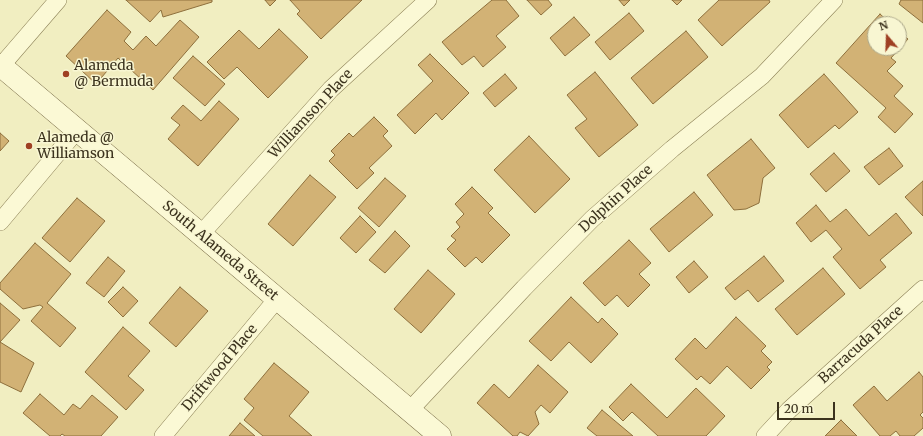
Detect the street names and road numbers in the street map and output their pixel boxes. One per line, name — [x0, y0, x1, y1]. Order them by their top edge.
street label: Williamson Place — [265, 66, 357, 162]
street label: Dolphin Place — [576, 162, 656, 236]
street label: South Alameda Street — [159, 198, 281, 304]
street label: Barracuda Place — [815, 303, 907, 387]
street label: Driftwood Place — [179, 321, 261, 415]

